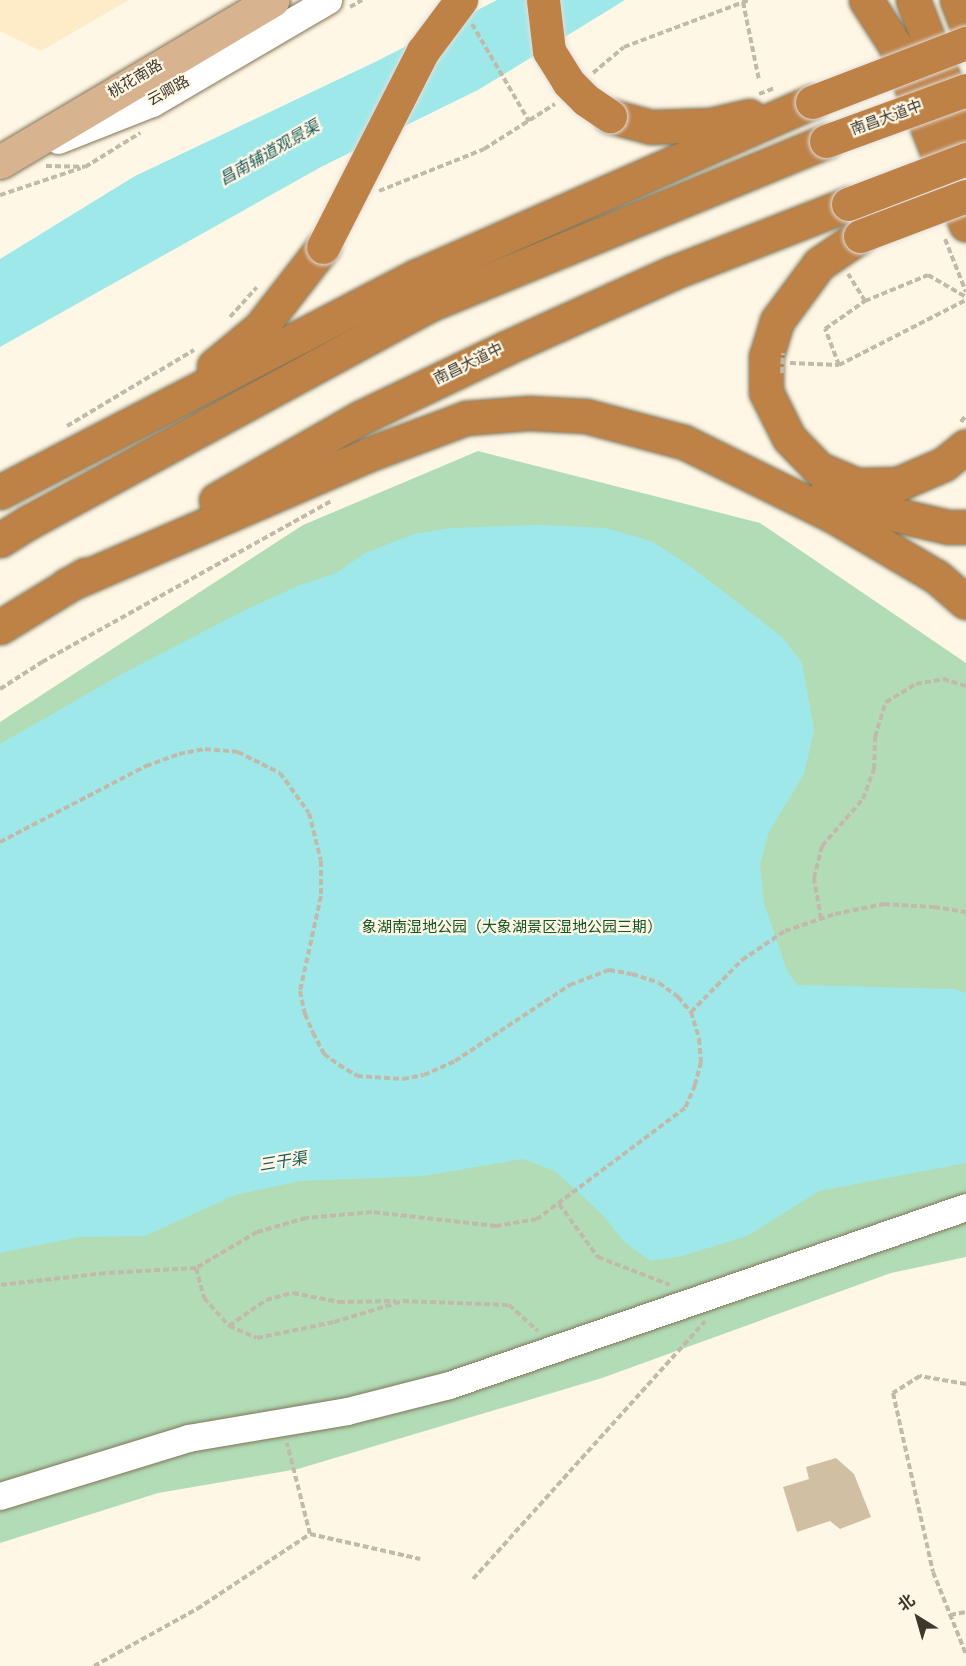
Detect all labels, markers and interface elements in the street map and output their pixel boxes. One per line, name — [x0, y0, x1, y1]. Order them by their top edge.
street label: 桃花南路 — [106, 57, 166, 103]
street label: 云卿路 — [145, 73, 193, 111]
street label: 南昌大道中 — [849, 98, 925, 140]
water label: 昌南辅道观景渠 — [217, 118, 323, 190]
street label: 南昌大道中 — [431, 340, 507, 390]
park label: 象湖南湿地公园（大象湖景区湿地公园三期） — [362, 920, 662, 938]
water label: 三干渠 — [258, 1150, 308, 1176]
north arrow — [888, 1588, 948, 1648]
text: 北 — [895, 1591, 920, 1616]

